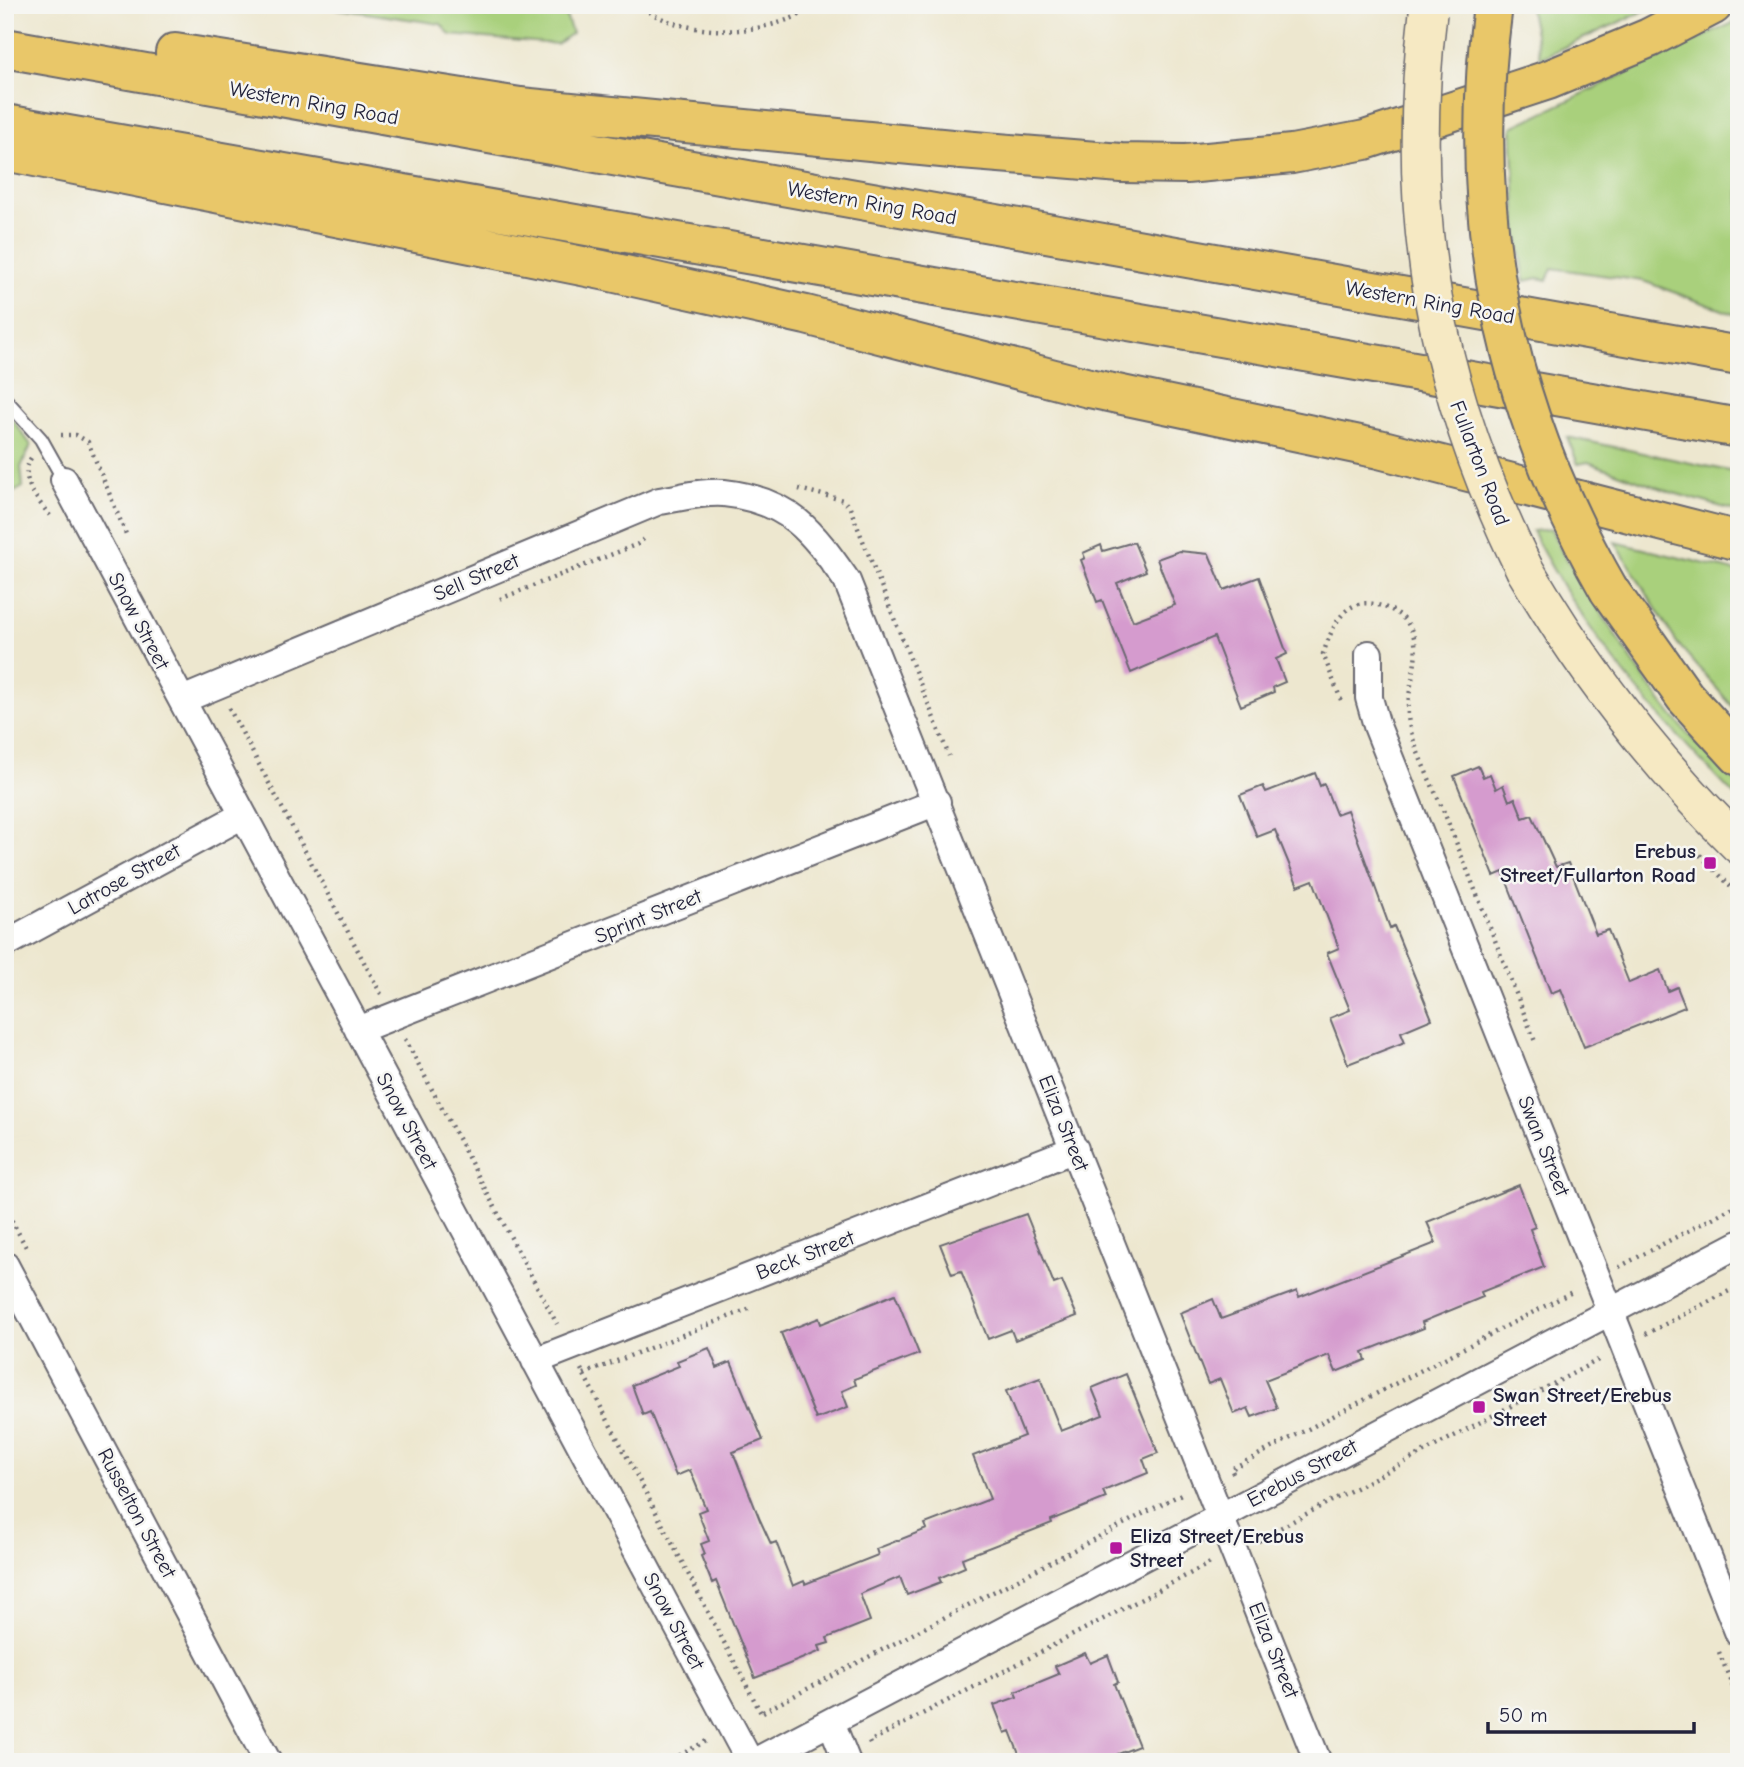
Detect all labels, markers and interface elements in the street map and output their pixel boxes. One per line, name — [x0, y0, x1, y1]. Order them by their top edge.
street label: Western Ring Road — [228, 76, 400, 130]
street label: Western Ring Road — [786, 176, 958, 230]
street label: Western Ring Road — [1344, 275, 1516, 329]
street label: Fullarton Road — [1445, 397, 1515, 529]
street label: Sell Street — [429, 548, 523, 606]
street label: Snow Street — [103, 568, 175, 674]
street label: Latrose Street — [64, 838, 185, 920]
place label: Erebus Street/Fullarton Road — [1500, 839, 1696, 887]
marker: Erebus Street/Fullarton Road — [1702, 855, 1718, 871]
street label: Sprint Street — [591, 883, 706, 948]
street label: Snow Street — [371, 1068, 443, 1174]
street label: Eliza Street — [1034, 1072, 1094, 1175]
street label: Swan Street — [1513, 1092, 1575, 1200]
street label: Beck Street — [752, 1225, 858, 1285]
place label: Swan Street/Erebus Street — [1493, 1383, 1671, 1431]
marker: Swan Street/Erebus Street — [1471, 1399, 1487, 1415]
street label: Erebus Street — [1243, 1433, 1362, 1512]
street label: Russelton Street — [93, 1444, 182, 1583]
place label: Eliza Street/Erebus Street — [1130, 1524, 1304, 1572]
marker: Eliza Street/Erebus Street — [1108, 1540, 1124, 1556]
street label: Snow Street — [638, 1568, 710, 1674]
street label: Eliza Street — [1244, 1599, 1304, 1702]
scale bar — [1488, 1690, 1695, 1734]
text: 50 m — [1499, 1703, 1548, 1727]

